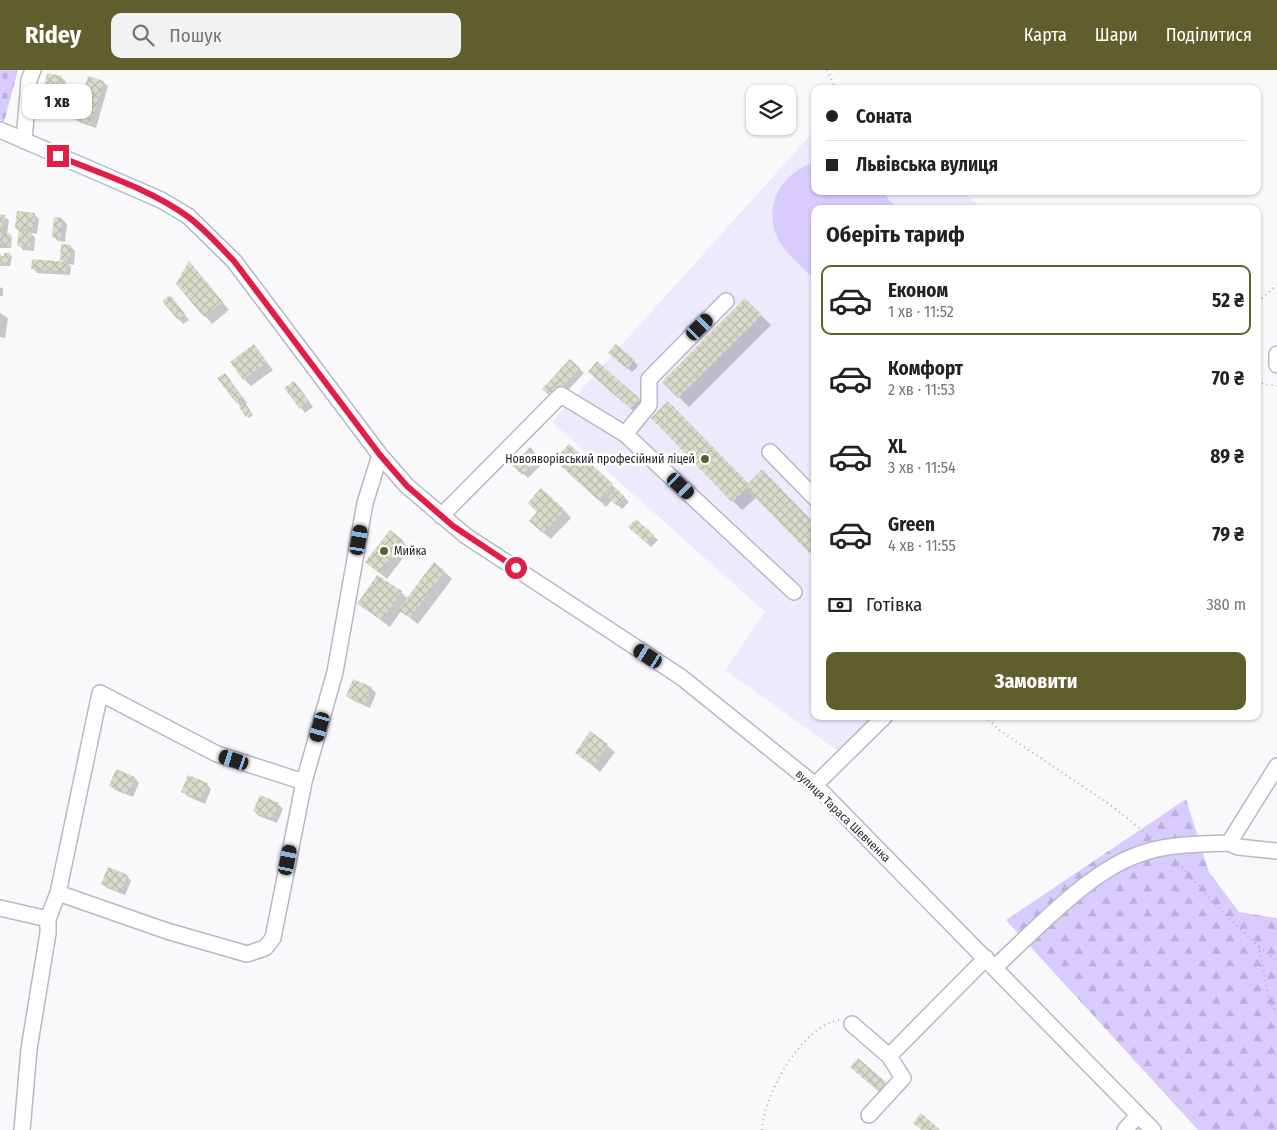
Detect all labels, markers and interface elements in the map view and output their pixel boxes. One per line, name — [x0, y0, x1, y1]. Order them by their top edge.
search box — [111, 13, 461, 58]
text: Ridey — [25, 21, 81, 49]
icon: search — [129, 21, 157, 49]
text: Пошук — [169, 24, 222, 47]
text: Карта — [1024, 24, 1067, 46]
text: Шари — [1095, 24, 1138, 46]
text: Поділитися — [1166, 24, 1252, 46]
callout: 1 хв — [23, 83, 93, 118]
map controls — [746, 85, 796, 135]
button: layers — [746, 85, 796, 135]
text: 1 хв — [44, 92, 70, 111]
text: Соната — [856, 105, 912, 128]
route end — [47, 145, 69, 167]
text: Львівська вулиця — [856, 153, 998, 176]
text: Оберіть тариф — [826, 221, 965, 248]
icon: car — [828, 278, 873, 323]
text: Економ — [888, 279, 948, 302]
text: 52 ₴ — [1212, 289, 1244, 312]
text: 1 хв · 11:52 — [888, 302, 954, 321]
car — [684, 311, 715, 343]
icon: car — [828, 356, 873, 401]
text: Комфорт — [888, 357, 963, 380]
text: 70 ₴ — [1212, 367, 1244, 390]
text: 2 хв · 11:53 — [888, 380, 955, 399]
icon: car — [828, 434, 873, 479]
text: XL — [888, 435, 907, 458]
text: 89 ₴ — [1210, 445, 1244, 468]
place label: Новояворівський професійний ліцей — [505, 452, 695, 466]
marker: Новояворівський професійний ліцей — [699, 453, 711, 465]
text: 3 хв · 11:54 — [888, 458, 956, 477]
car — [664, 470, 697, 502]
icon: car — [828, 512, 873, 557]
text: Green — [888, 513, 935, 536]
text: 79 ₴ — [1212, 523, 1244, 546]
car — [349, 524, 368, 556]
text: 4 хв · 11:55 — [888, 536, 956, 555]
place label: Мийка — [394, 544, 427, 558]
marker: Мийка — [378, 545, 390, 557]
route start — [505, 557, 527, 579]
icon: cash — [826, 591, 854, 619]
text: Готівка — [866, 593, 922, 616]
text: 380 m — [1206, 595, 1246, 614]
car — [631, 642, 664, 670]
button: Замовити — [826, 652, 1246, 710]
car — [308, 711, 331, 743]
car — [217, 748, 250, 772]
street label: вулиця Тараса Шевченка — [793, 767, 894, 865]
car — [277, 844, 298, 876]

